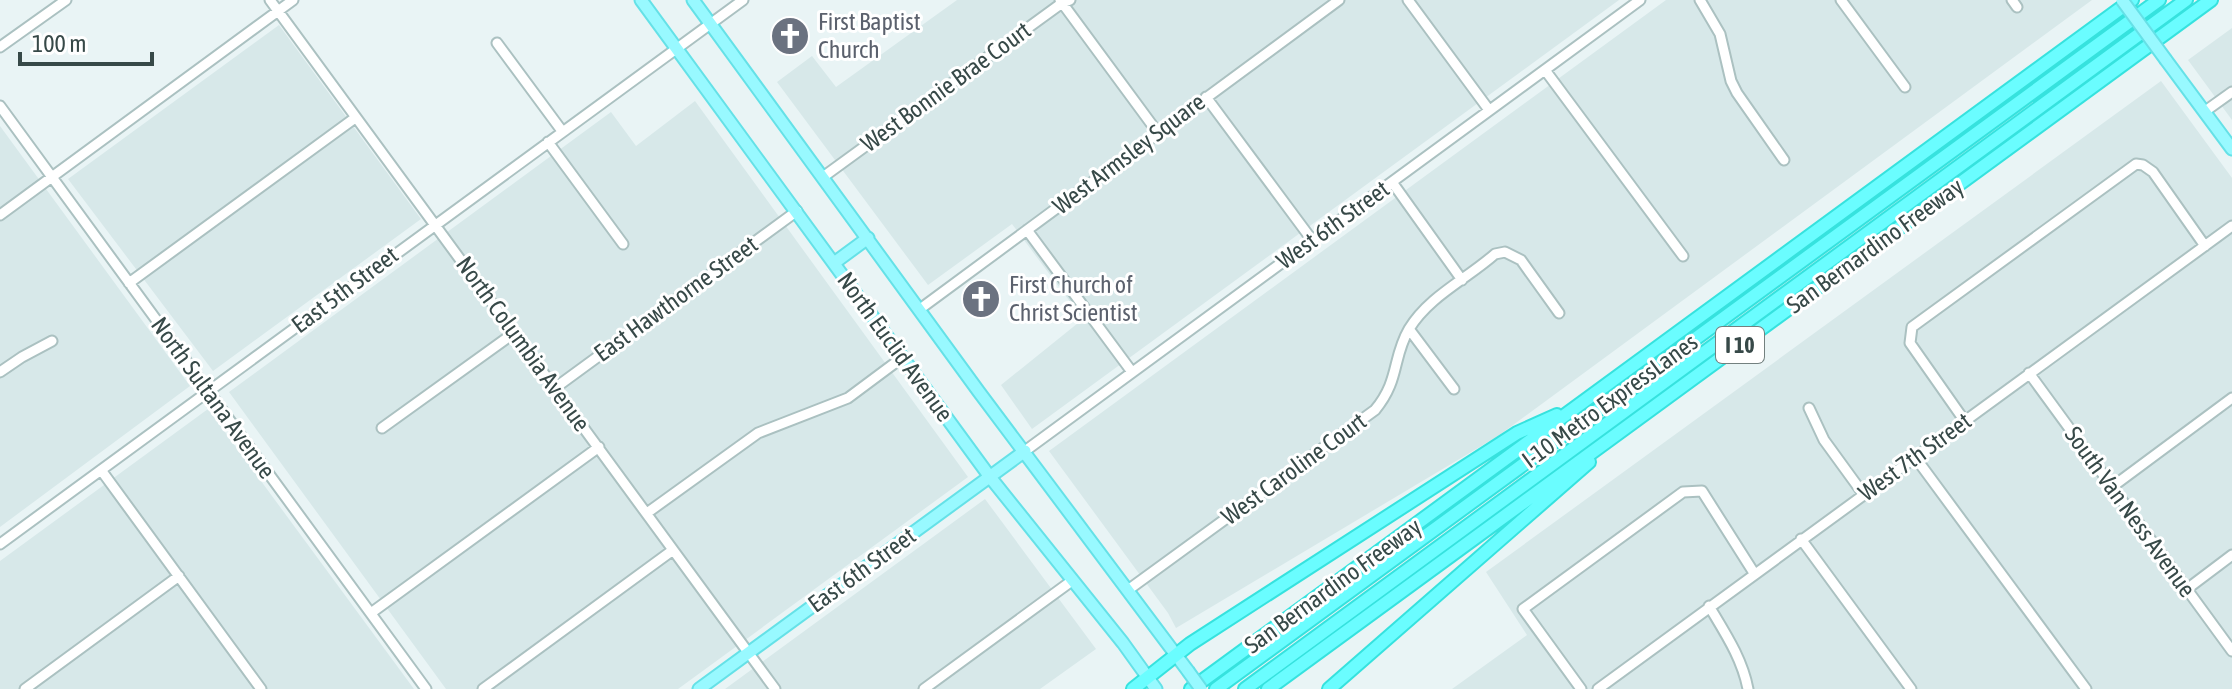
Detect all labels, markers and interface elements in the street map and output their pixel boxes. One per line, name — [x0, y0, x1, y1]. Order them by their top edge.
place label: First Baptist Church — [818, 8, 921, 63]
church icon: First Baptist Church — [769, 15, 811, 57]
scale bar — [20, 16, 152, 66]
street label: West Bonnie Brae Court — [856, 16, 1036, 157]
text: 100 m — [32, 30, 86, 57]
street label: West Armsley Square — [1048, 88, 1210, 219]
street label: San Bernardino Freeway — [1781, 172, 1968, 319]
street label: West 6th Street — [1271, 175, 1394, 274]
street label: East Hawthorne Street — [589, 230, 763, 367]
street label: East 5th Street — [286, 241, 403, 338]
street label: North Columbia Avenue — [451, 251, 596, 436]
street label: North Euclid Avenue — [832, 267, 959, 427]
place label: First Church of Christ Scientist — [1009, 271, 1138, 326]
church icon: First Church of Christ Scientist — [960, 278, 1002, 320]
street label: North Sultana Avenue — [146, 312, 281, 484]
road number: I 10 — [1716, 327, 1764, 363]
street label: I-10 Metro ExpressLanes — [1517, 328, 1703, 473]
street label: West Caroline Court — [1216, 407, 1371, 530]
street label: West 7th Street — [1853, 407, 1976, 506]
street label: South Van Ness Avenue — [2060, 421, 2201, 602]
street label: San Bernardino Freeway — [1239, 512, 1426, 659]
street label: East 6th Street — [803, 522, 921, 618]

